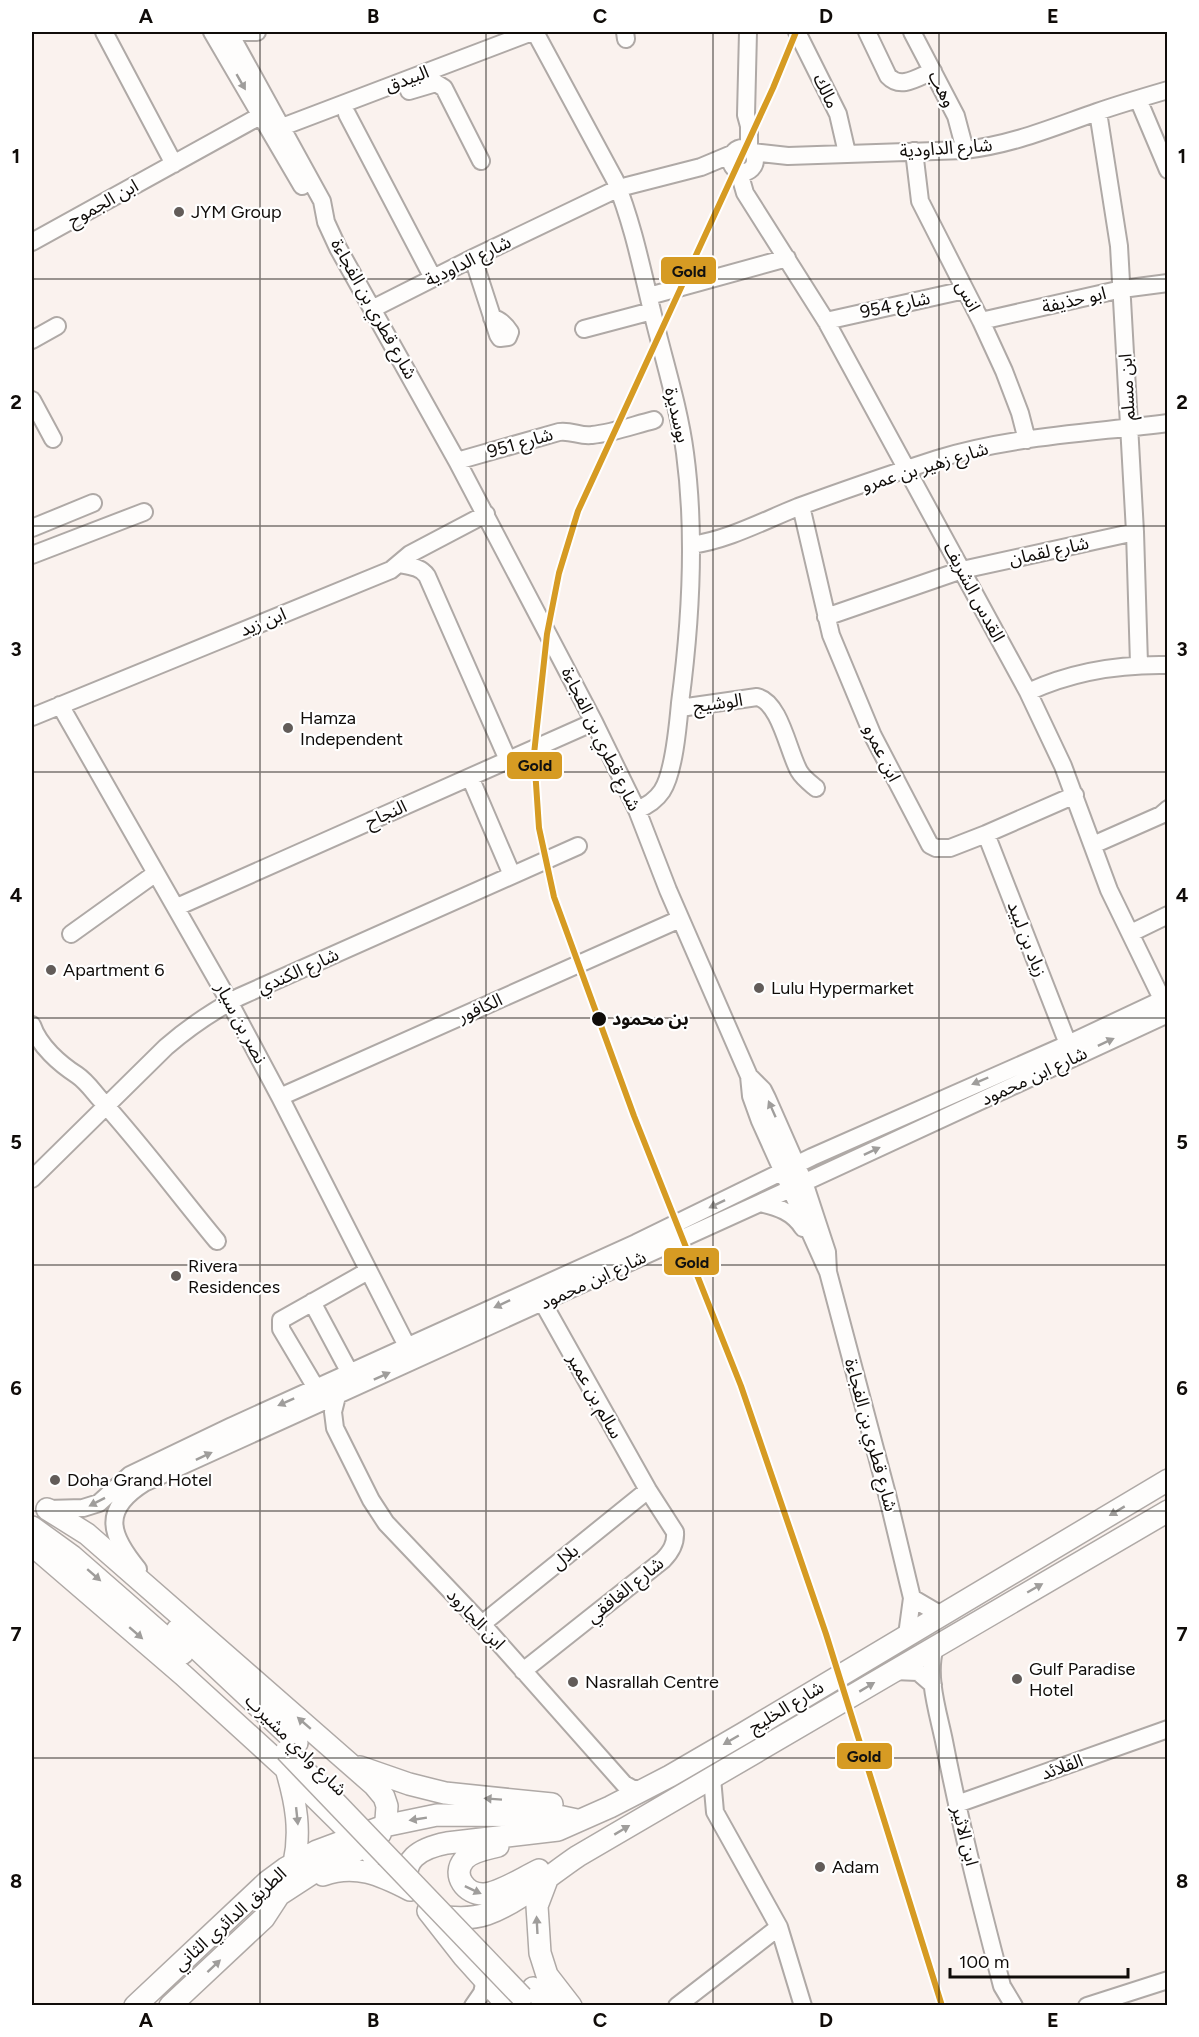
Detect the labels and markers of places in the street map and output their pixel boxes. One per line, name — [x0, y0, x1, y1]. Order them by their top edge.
place label: JYM Group — [191, 201, 282, 223]
marker: JYM Group — [172, 205, 186, 219]
place label: Hamza Independent — [300, 707, 403, 750]
marker: Hamza Independent — [281, 721, 295, 735]
place label: Apartment 6 — [63, 959, 165, 981]
marker: Apartment 6 — [44, 963, 58, 977]
place label: Lulu Hypermarket — [771, 977, 914, 999]
marker: Lulu Hypermarket — [752, 981, 766, 995]
place label: بن محمود — [612, 1008, 689, 1030]
marker: بن محمود — [590, 1010, 608, 1028]
place label: Rivera Residences — [188, 1255, 280, 1298]
marker: Rivera Residences — [169, 1269, 183, 1283]
place label: Doha Grand Hotel — [67, 1469, 212, 1491]
marker: Doha Grand Hotel — [48, 1473, 62, 1487]
place label: Gulf Paradise Hotel — [1029, 1658, 1136, 1701]
place label: Nasrallah Centre — [585, 1671, 719, 1693]
marker: Gulf Paradise Hotel — [1010, 1672, 1024, 1686]
marker: Nasrallah Centre — [566, 1675, 580, 1689]
place label: Adam — [832, 1856, 879, 1878]
marker: Adam — [813, 1860, 827, 1874]

